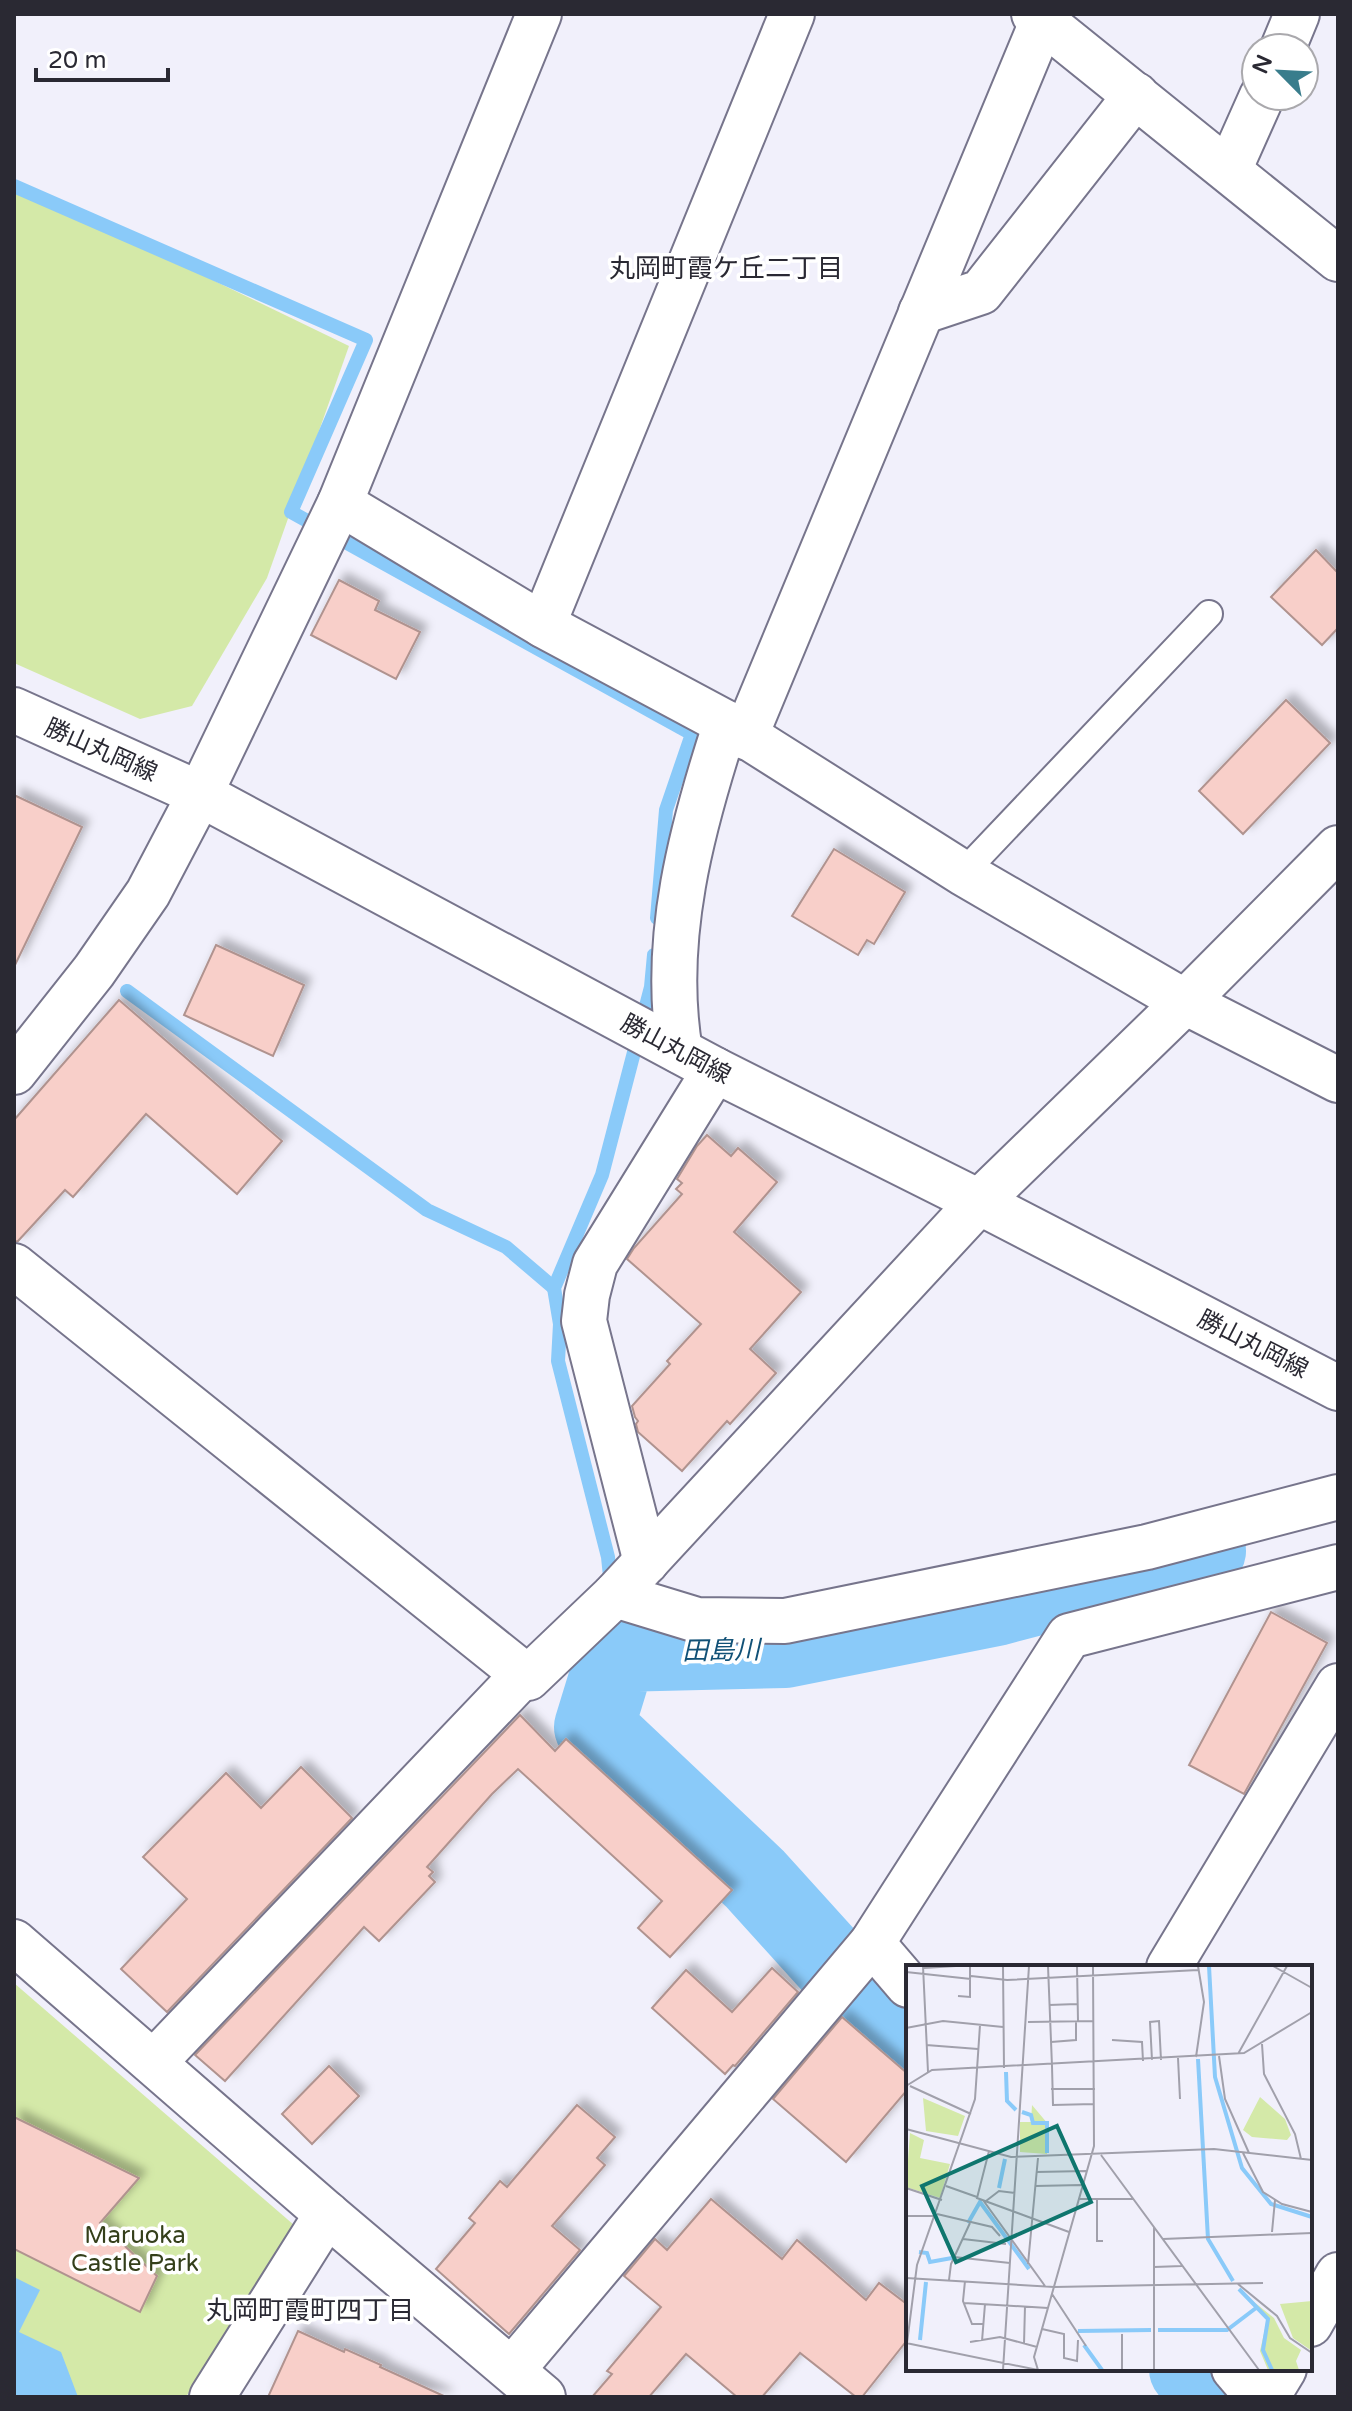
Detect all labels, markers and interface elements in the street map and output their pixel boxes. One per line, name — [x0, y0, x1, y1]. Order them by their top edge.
scale bar — [36, 32, 168, 82]
north arrow — [1240, 32, 1320, 112]
text: 20 m — [48, 46, 106, 75]
text: N — [1247, 51, 1278, 78]
district label: 丸岡町霞ケ丘二丁目 — [609, 253, 843, 284]
street label: 勝山丸岡線 — [40, 713, 162, 788]
street label: 勝山丸岡線 — [616, 1008, 736, 1090]
street label: 勝山丸岡線 — [1193, 1304, 1313, 1385]
water label: 田島川 — [682, 1634, 763, 1667]
inset map — [906, 1965, 1312, 2371]
park label: Maruoka Castle Park — [71, 2221, 199, 2278]
district label: 丸岡町霞町四丁目 — [206, 2295, 414, 2326]

